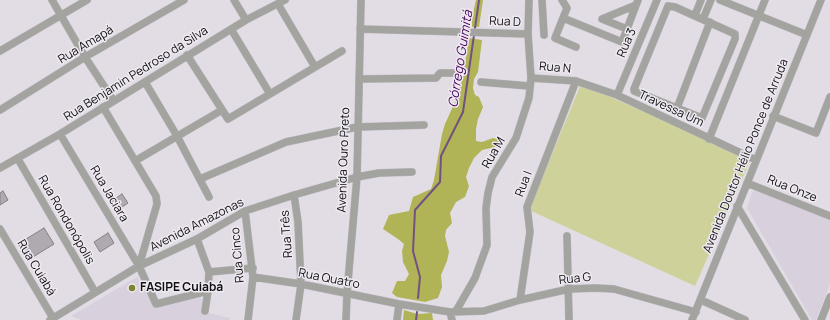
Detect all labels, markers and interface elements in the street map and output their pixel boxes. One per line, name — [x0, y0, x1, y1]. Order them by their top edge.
water label: Córrego Guimitá — [446, 9, 476, 109]
street label: Rua D — [489, 14, 521, 30]
street label: Rua Amapá — [56, 23, 116, 67]
street label: Rua Benjamin Pedroso da Silva — [61, 24, 211, 124]
street label: Rua 3 — [614, 26, 640, 60]
street label: Avenida Doutor Hélio Ponce de Arruda — [700, 57, 792, 255]
street label: Rua N — [538, 59, 572, 77]
street label: Travessa Um — [636, 88, 706, 130]
street label: Avenida Ouro Preto — [335, 107, 353, 213]
street label: Rua M — [479, 135, 509, 171]
street label: Rua Jaciara — [87, 163, 131, 225]
street label: Rua I — [513, 169, 535, 199]
street label: Rua Onze — [765, 172, 819, 206]
street label: Rua Rondonópolis — [35, 173, 97, 267]
street label: Avenida Amazonas — [148, 195, 246, 255]
street label: Rua Três — [278, 210, 296, 258]
street label: Rua Cinco — [228, 227, 248, 283]
street label: Rua Cuiabá — [14, 237, 58, 299]
street label: Rua Quatro — [297, 266, 361, 292]
street label: Rua G — [558, 270, 592, 288]
place label: FASIPE Cuiabá — [140, 281, 223, 295]
marker: FASIPE Cuiabá — [127, 283, 137, 293]

